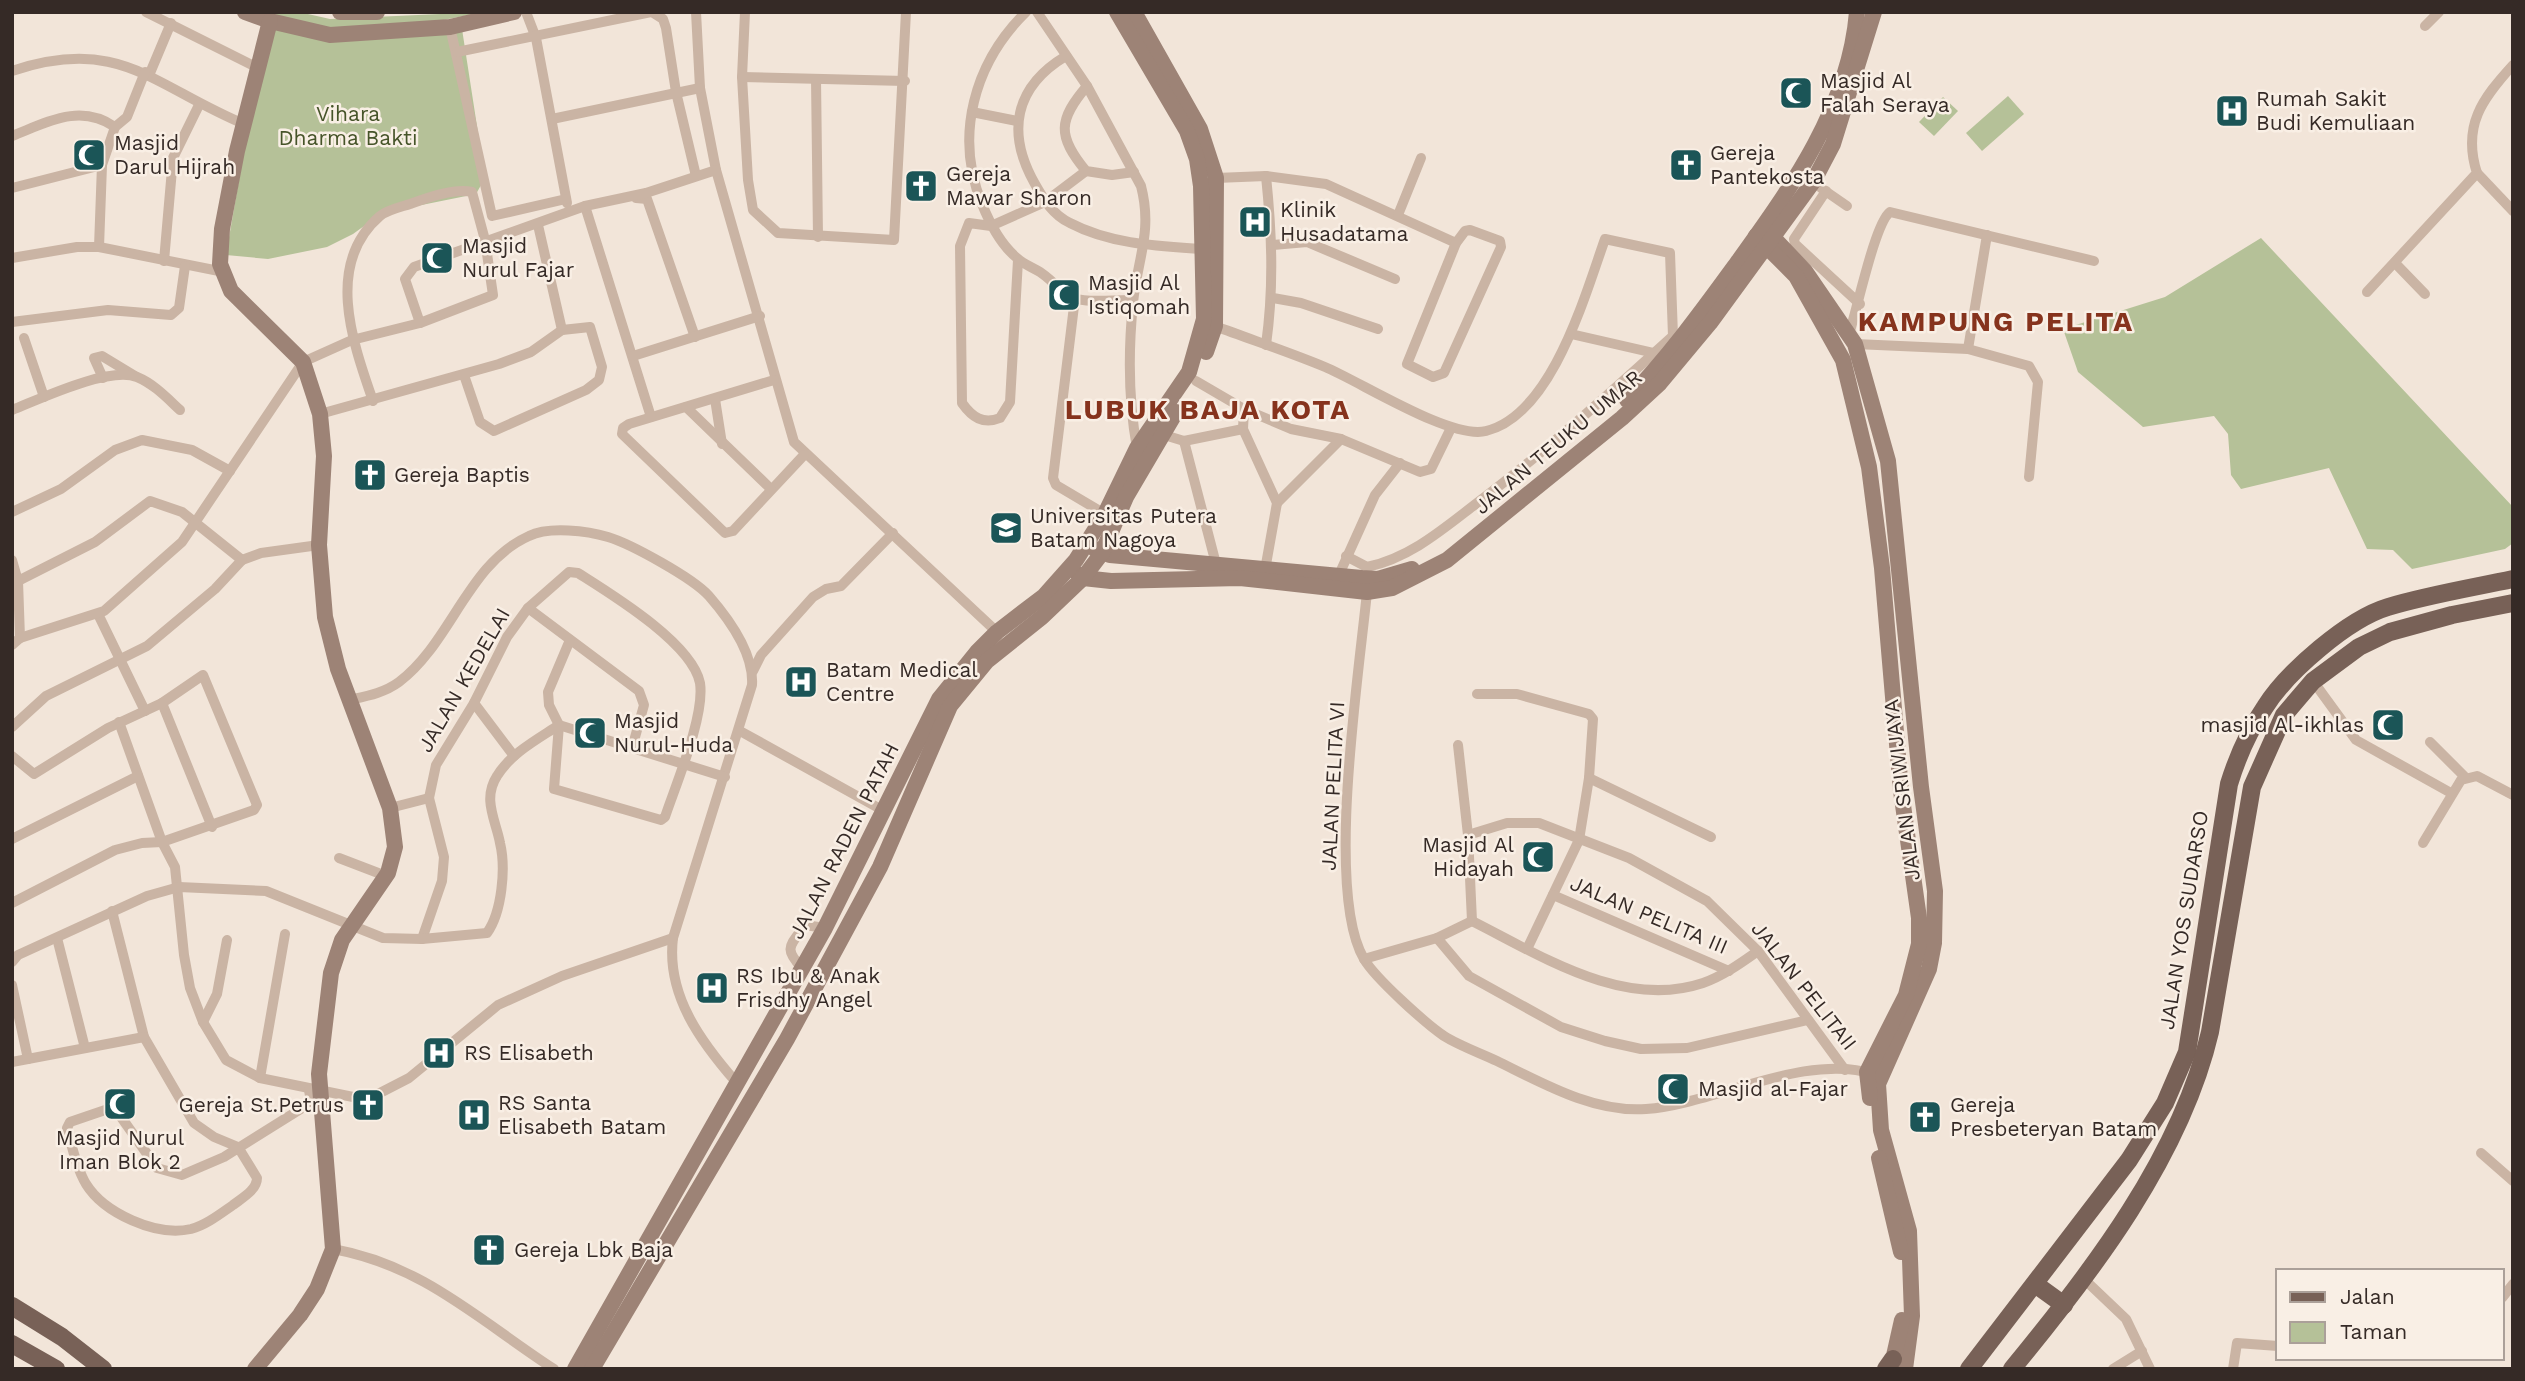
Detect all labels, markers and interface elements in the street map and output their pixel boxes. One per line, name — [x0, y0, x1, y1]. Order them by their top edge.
place label: Masjid Al Falah Seraya — [1820, 68, 1950, 117]
mosque icon: Masjid Al Falah Seraya — [1777, 74, 1815, 112]
place label: Rumah Sakit Budi Kemuliaan — [2256, 86, 2415, 135]
hospital icon: Rumah Sakit Budi Kemuliaan — [2213, 92, 2251, 130]
park label: Vihara Dharma Bakti — [279, 101, 417, 150]
place label: Masjid Darul Hijrah — [114, 130, 235, 179]
mosque icon: Masjid Darul Hijrah — [70, 136, 108, 174]
place label: Gereja Pantekosta — [1710, 140, 1824, 189]
church icon: Gereja Pantekosta — [1667, 146, 1705, 184]
place label: Gereja Mawar Sharon — [946, 161, 1092, 210]
church icon: Gereja Mawar Sharon — [902, 167, 940, 205]
place label: Klinik Husadatama — [1280, 197, 1408, 246]
hospital icon: Klinik Husadatama — [1236, 203, 1274, 241]
place label: Masjid Nurul Fajar — [462, 233, 575, 282]
mosque icon: Masjid Nurul Fajar — [418, 239, 456, 277]
place label: Masjid Al Istiqomah — [1088, 270, 1190, 319]
mosque icon: Masjid Al Istiqomah — [1045, 276, 1083, 314]
district label: KAMPUNG PELITA — [1858, 305, 2134, 338]
street label: JALAN TEUKU UMAR — [1469, 364, 1647, 519]
district label: LUBUK BAJA KOTA — [1065, 393, 1351, 426]
church icon: Gereja Baptis — [351, 456, 389, 494]
place label: Gereja Baptis — [394, 462, 530, 487]
place label: Universitas Putera Batam Nagoya — [1030, 503, 1217, 552]
school or university icon: Universitas Putera Batam Nagoya — [987, 509, 1025, 547]
street label: JALAN KEDELAI — [412, 603, 515, 756]
place label: Batam Medical Centre — [826, 657, 978, 706]
hospital icon: Batam Medical Centre — [782, 663, 820, 701]
street label: JALAN SRIWIJAYA — [1878, 698, 1925, 882]
street label: JALAN PELITA VI — [1316, 701, 1349, 871]
mosque icon: masjid Al-ikhlas — [2369, 706, 2407, 744]
place label: Masjid Nurul-Huda — [614, 708, 733, 757]
place label: masjid Al-ikhlas — [2200, 712, 2364, 737]
mosque icon: Masjid Nurul-Huda — [571, 714, 609, 752]
street label: JALAN RADEN PATAH — [783, 738, 904, 943]
street label: JALAN YOS SUDARSO — [2154, 809, 2213, 1031]
place label: Masjid Al Hidayah — [1422, 832, 1515, 881]
mosque icon: Masjid Al Hidayah — [1519, 838, 1557, 876]
street label: JALAN PELITA III — [1567, 870, 1732, 959]
street label: JALAN PELITAII — [1746, 916, 1862, 1055]
place label: RS Ibu & Anak Frisdhy Angel — [736, 963, 880, 1012]
hospital icon: RS Ibu & Anak Frisdhy Angel — [693, 969, 731, 1007]
hospital icon: RS Elisabeth — [420, 1034, 458, 1072]
place label: RS Elisabeth — [464, 1040, 594, 1065]
mosque icon: Masjid al-Fajar — [1654, 1070, 1692, 1108]
place label: Masjid al-Fajar — [1698, 1076, 1848, 1101]
mosque icon: Masjid Nurul Iman Blok 2 — [101, 1085, 139, 1123]
church icon: Gereja St.Petrus — [349, 1086, 387, 1124]
place label: RS Santa Elisabeth Batam — [498, 1090, 666, 1139]
place label: Gereja St.Petrus — [179, 1092, 344, 1117]
place label: Gereja Presbeteryan Batam — [1950, 1092, 2157, 1141]
hospital icon: RS Santa Elisabeth Batam — [455, 1096, 493, 1134]
church icon: Gereja Presbeteryan Batam — [1906, 1098, 1944, 1136]
place label: Masjid Nurul Iman Blok 2 — [56, 1125, 185, 1174]
church icon: Gereja Lbk Baja — [470, 1231, 508, 1269]
place label: Gereja Lbk Baja — [514, 1237, 673, 1262]
legend — [2276, 1269, 2504, 1360]
text: Jalan — [2340, 1284, 2395, 1309]
text: Taman — [2340, 1319, 2407, 1344]

